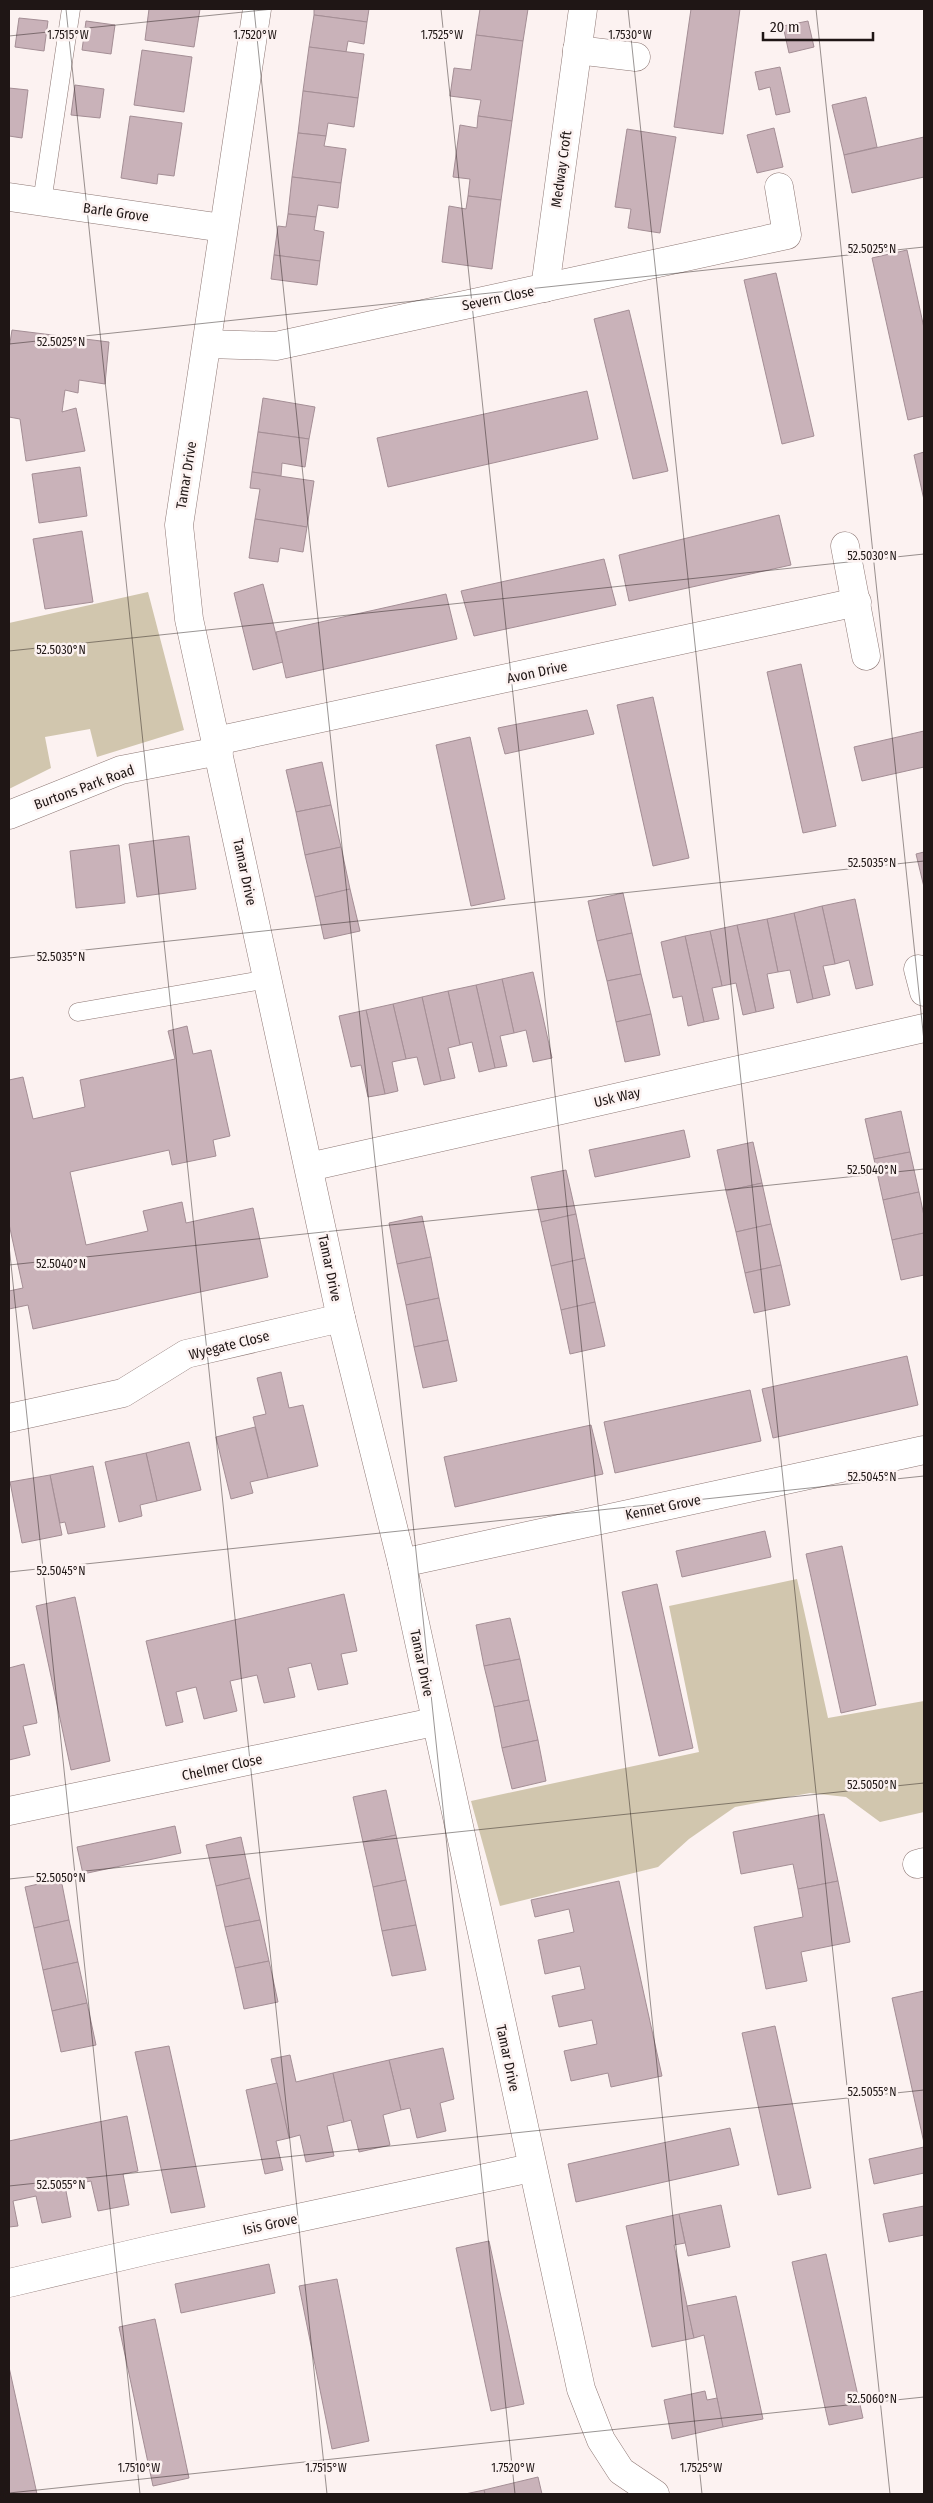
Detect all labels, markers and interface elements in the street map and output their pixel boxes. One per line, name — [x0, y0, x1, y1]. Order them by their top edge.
scale bar — [763, 10, 873, 42]
text: 20 m — [770, 18, 800, 36]
text: 1.7515°W — [47, 28, 89, 42]
text: 1.7520°W — [233, 28, 277, 42]
text: 1.7525°W — [421, 28, 463, 42]
text: 1.7530°W — [608, 28, 652, 42]
street label: Medway Croft — [548, 129, 575, 208]
street label: Barle Grove — [82, 199, 150, 226]
text: 52.5025°N — [848, 242, 896, 256]
street label: Severn Close — [460, 283, 536, 314]
text: 52.5025°N — [37, 335, 85, 349]
street label: Tamar Drive — [173, 440, 200, 510]
text: 52.5030°N — [847, 549, 897, 563]
text: 52.5030°N — [36, 643, 86, 657]
street label: Avon Drive — [505, 658, 569, 687]
street label: Burtons Park Road — [32, 761, 137, 813]
street label: Tamar Drive — [229, 837, 260, 907]
text: 52.5035°N — [848, 856, 896, 870]
text: 52.5035°N — [37, 950, 85, 964]
street label: Usk Way — [592, 1084, 643, 1111]
text: 52.5040°N — [847, 1163, 897, 1177]
street label: Tamar Drive — [314, 1233, 345, 1303]
text: 52.5040°N — [36, 1257, 86, 1271]
street label: Wyegate Close — [187, 1327, 271, 1364]
text: 52.5045°N — [847, 1470, 897, 1484]
street label: Kennet Grove — [624, 1491, 702, 1524]
text: 52.5045°N — [36, 1564, 86, 1578]
street label: Tamar Drive — [406, 1628, 437, 1698]
street label: Chelmer Close — [180, 1751, 264, 1784]
text: 52.5050°N — [847, 1778, 897, 1792]
text: 52.5050°N — [36, 1871, 86, 1885]
street label: Tamar Drive — [492, 2023, 523, 2093]
text: 52.5055°N — [848, 2085, 896, 2099]
text: 52.5055°N — [37, 2178, 85, 2192]
street label: Isis Grove — [241, 2210, 299, 2239]
text: 52.5060°N — [847, 2392, 897, 2406]
text: 1.7510°W — [118, 2461, 160, 2475]
text: 1.7515°W — [305, 2461, 347, 2475]
text: 1.7520°W — [491, 2461, 535, 2475]
text: 1.7525°W — [680, 2461, 722, 2475]

